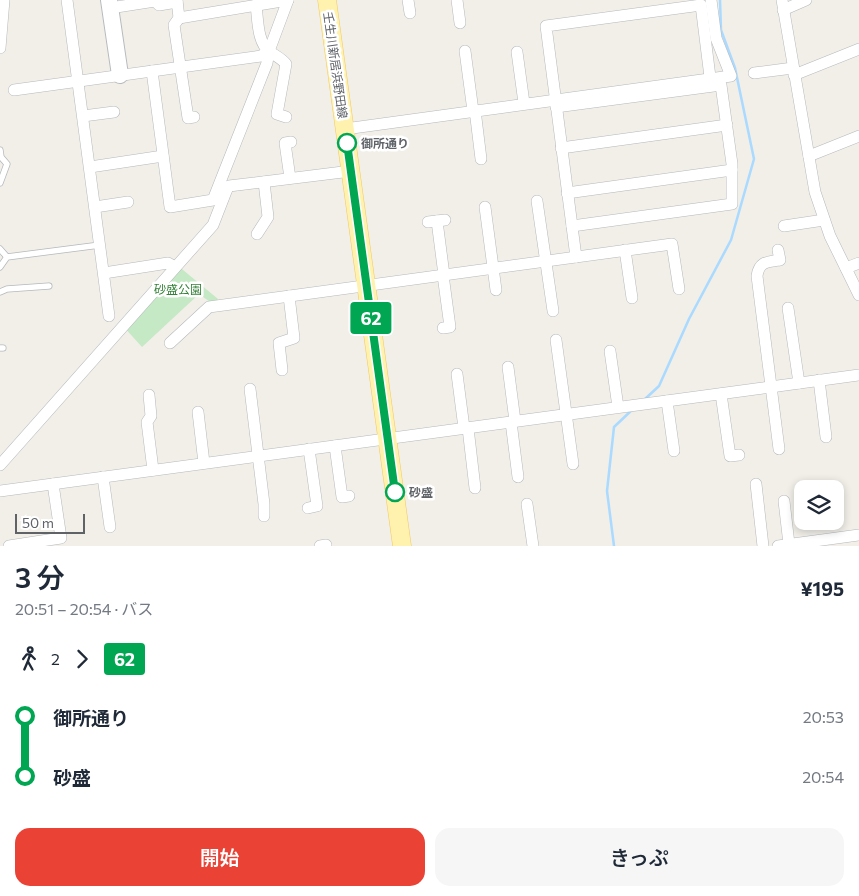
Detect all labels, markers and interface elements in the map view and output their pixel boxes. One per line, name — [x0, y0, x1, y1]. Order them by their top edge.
street label: 壬生川新居浜野田線 — [322, 11, 350, 119]
marker: 御所通り — [337, 133, 357, 153]
place label: 御所通り — [361, 136, 409, 150]
park label: 砂盛公園 — [154, 282, 202, 296]
line badge: 62 — [348, 302, 394, 334]
text: 62 — [360, 307, 382, 329]
map controls — [794, 480, 844, 530]
button: layers — [794, 480, 844, 530]
marker: 砂盛 — [385, 482, 405, 502]
place label: 砂盛 — [408, 485, 433, 499]
scale bar — [15, 511, 85, 534]
text: 50 m — [22, 514, 54, 531]
text: 3 分 — [15, 560, 65, 594]
text: ¥195 — [800, 577, 844, 600]
text: 20:51 – 20:54 · バス — [15, 599, 153, 618]
icon: walk — [15, 645, 43, 673]
icon: forward — [68, 645, 96, 673]
text: 62 — [114, 648, 135, 670]
text: 2 — [51, 649, 60, 668]
text: 御所通り — [53, 706, 129, 729]
text: 20:53 — [803, 707, 844, 726]
text: 砂盛 — [53, 766, 91, 789]
text: 20:54 — [802, 767, 844, 786]
button: 開始 — [15, 828, 425, 886]
button: きっぷ — [435, 828, 844, 886]

